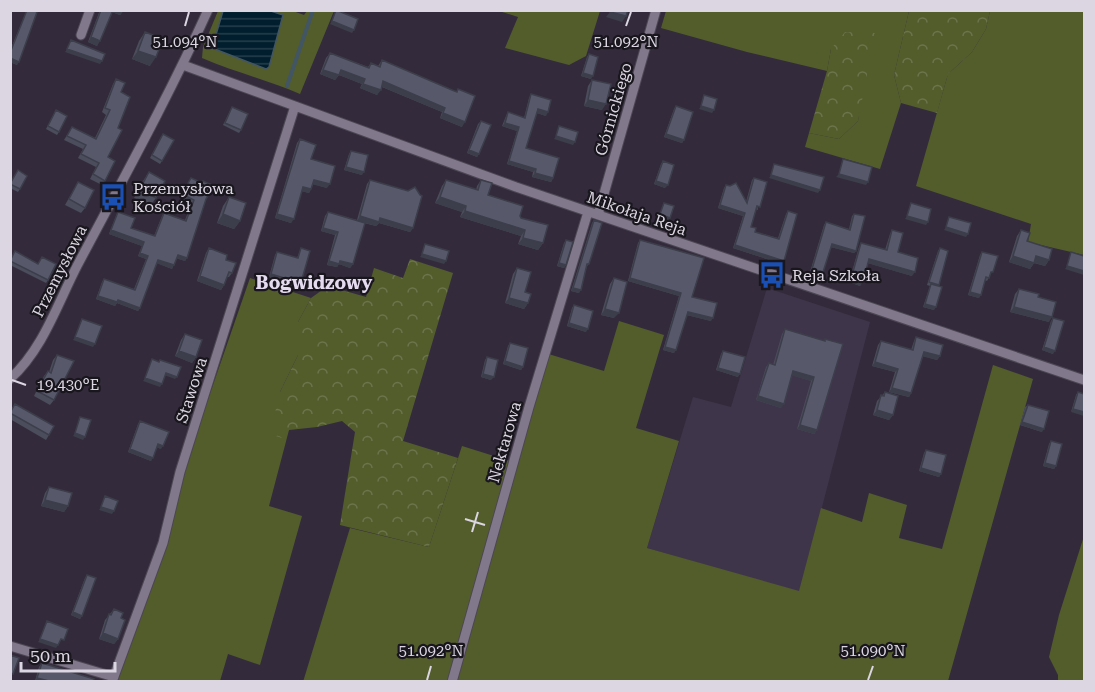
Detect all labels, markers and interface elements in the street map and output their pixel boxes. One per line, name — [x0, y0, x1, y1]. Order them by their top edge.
text: 51.094°N — [152, 33, 218, 51]
text: 51.092°N — [593, 33, 659, 51]
street label: Górnickiego — [591, 60, 636, 158]
place label: Przemysłowa Kościół — [133, 179, 234, 216]
bus stop icon: Przemysłowa Kościół — [98, 182, 128, 212]
street label: Mikołaja Reja — [585, 188, 689, 239]
street label: Przemysłowa — [28, 222, 91, 320]
bus stop icon: Reja Szkoła — [757, 260, 787, 290]
place label: Reja Szkoła — [792, 266, 880, 285]
district label: Bogwidzowy — [256, 272, 373, 293]
street label: Stawowa — [172, 354, 211, 426]
text: 19.430°E — [37, 376, 99, 394]
street label: Nektarowa — [484, 399, 525, 485]
scale bar — [21, 635, 116, 673]
text: 51.092°N — [398, 642, 464, 660]
text: 51.090°N — [840, 642, 906, 660]
text: 50 m — [30, 645, 71, 666]

